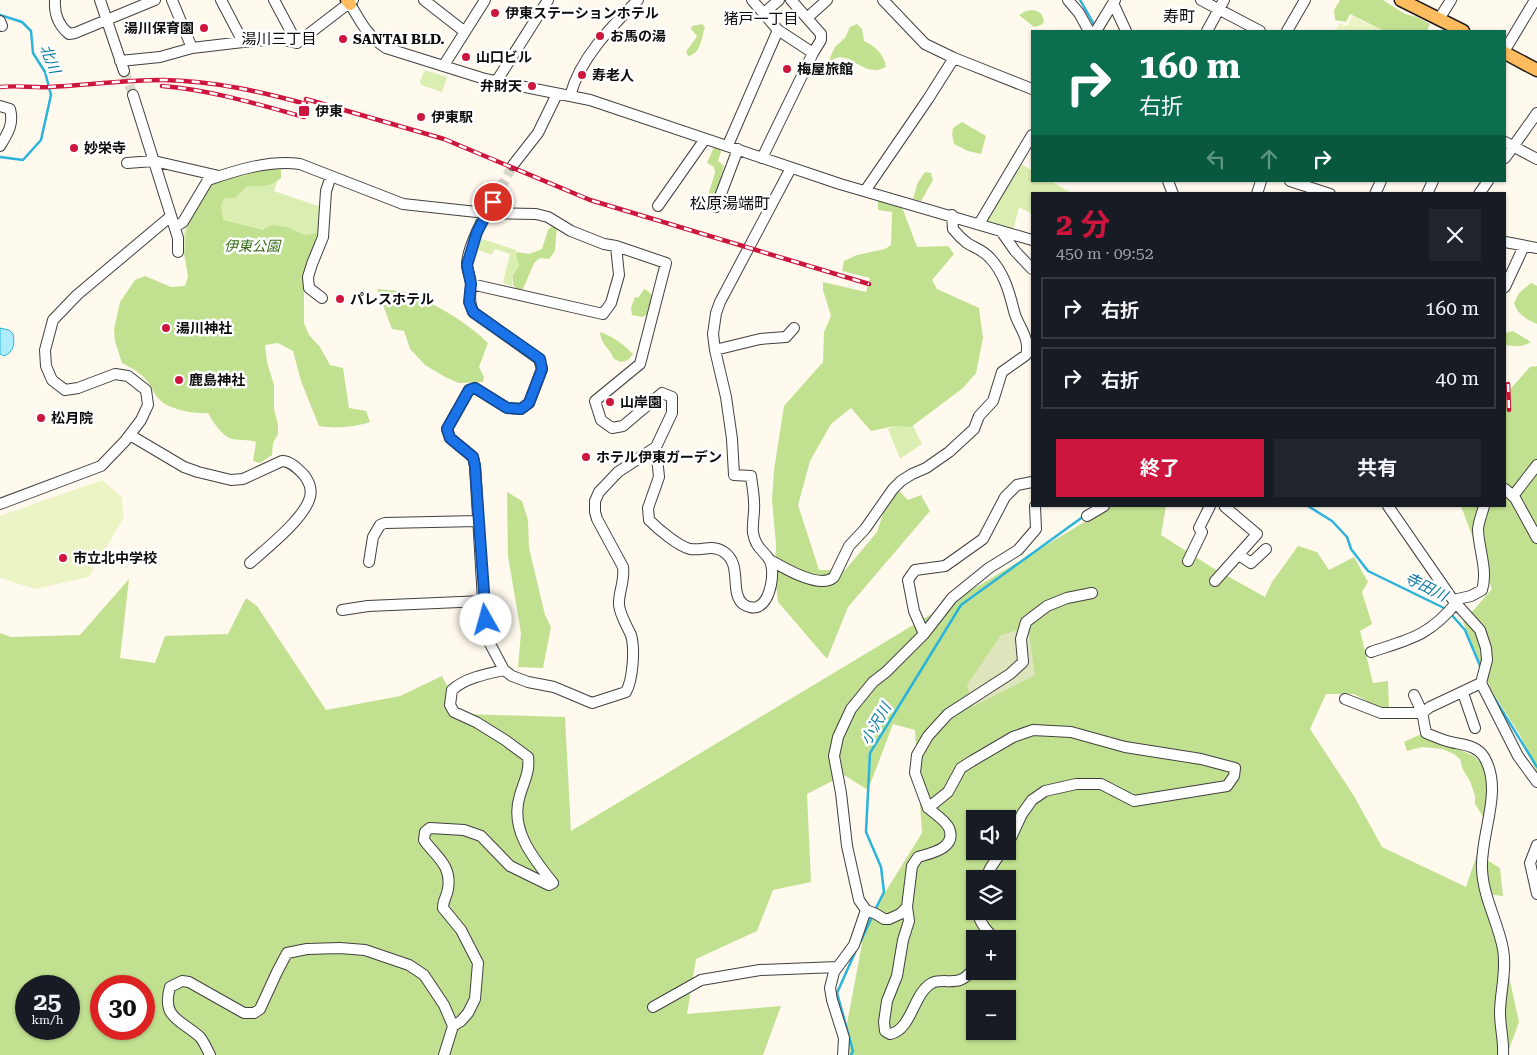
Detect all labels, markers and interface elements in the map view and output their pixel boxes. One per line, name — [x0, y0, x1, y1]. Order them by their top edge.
place label: 伊東ステーションホテル — [505, 5, 659, 21]
marker: 伊東ステーションホテル — [489, 7, 501, 19]
district label: 寿町 — [1163, 7, 1195, 26]
district label: 猪戸一丁目 — [723, 10, 799, 28]
place label: 湯川保育園 — [124, 20, 194, 36]
marker: 湯川保育園 — [198, 22, 210, 34]
place label: お馬の湯 — [610, 28, 666, 44]
district label: 湯川三丁目 — [241, 30, 317, 48]
marker: お馬の湯 — [594, 30, 606, 42]
place label: SANTAI BLD. — [353, 31, 445, 47]
marker: SANTAI BLD. — [337, 33, 349, 45]
water label: 北川 — [36, 42, 65, 78]
text: 160 m — [1139, 46, 1240, 87]
place label: 山口ビル — [476, 49, 532, 65]
icon: right — [1056, 50, 1121, 115]
marker: 山口ビル — [460, 51, 472, 63]
place label: 梅屋旅館 — [797, 61, 853, 77]
marker: 梅屋旅館 — [781, 63, 793, 75]
place label: 寿老人 — [592, 67, 634, 83]
marker: 寿老人 — [576, 69, 588, 81]
place label: 弁財天 — [480, 78, 522, 94]
marker: 弁財天 — [526, 80, 538, 92]
text: 右折 — [1139, 94, 1183, 119]
place label: 伊東 — [315, 103, 343, 119]
marker: 伊東 — [297, 104, 311, 118]
place label: 伊東駅 — [431, 109, 473, 125]
marker: 伊東駅 — [415, 111, 427, 123]
place label: 妙栄寺 — [84, 140, 126, 156]
marker: 妙栄寺 — [68, 142, 80, 154]
icon: left — [1202, 145, 1230, 173]
icon: ahead — [1255, 145, 1283, 173]
icon: right — [1308, 145, 1336, 173]
pin — [472, 181, 514, 223]
icon: arrive — [479, 188, 507, 216]
district label: 松原湯端町 — [690, 194, 770, 213]
text: 2 分 — [1056, 207, 1110, 242]
button: close — [1429, 209, 1481, 261]
park label: 伊東公園 — [224, 238, 282, 254]
text: 450 m · 09:52 — [1056, 244, 1154, 263]
place label: パレスホテル — [350, 291, 434, 307]
marker: パレスホテル — [334, 293, 346, 305]
icon: right — [1058, 294, 1086, 322]
text: 160 m — [1425, 297, 1479, 320]
text: 右折 — [1101, 299, 1139, 322]
place label: 湯川神社 — [176, 320, 232, 336]
marker: 湯川神社 — [160, 322, 172, 334]
icon: right — [1058, 364, 1086, 392]
text: 40 m — [1436, 367, 1479, 390]
text: 右折 — [1101, 369, 1139, 392]
place label: 鹿島神社 — [189, 372, 245, 388]
marker: 鹿島神社 — [173, 374, 185, 386]
place label: 山岸園 — [620, 394, 662, 410]
marker: 山岸園 — [604, 396, 616, 408]
place label: 松月院 — [51, 410, 93, 426]
marker: 松月院 — [35, 412, 47, 424]
button: 終了 — [1056, 439, 1264, 497]
button: 共有 — [1274, 439, 1481, 497]
place label: ホテル伊東ガーデン — [596, 449, 722, 465]
marker: ホテル伊東ガーデン — [580, 451, 592, 463]
place label: 市立北中学校 — [73, 550, 157, 566]
marker: 市立北中学校 — [57, 552, 69, 564]
water label: 寺田川 — [1402, 569, 1452, 606]
position arrow — [459, 593, 511, 645]
water label: 小沢川 — [857, 698, 896, 748]
map controls — [966, 810, 1016, 1040]
button: sound — [966, 810, 1016, 860]
button: layers — [966, 870, 1016, 920]
button: + — [966, 930, 1016, 980]
speed limit sign: 30 — [90, 975, 155, 1040]
text: 25 — [33, 987, 62, 1016]
button: − — [966, 990, 1016, 1040]
text: km/h — [31, 1013, 64, 1027]

